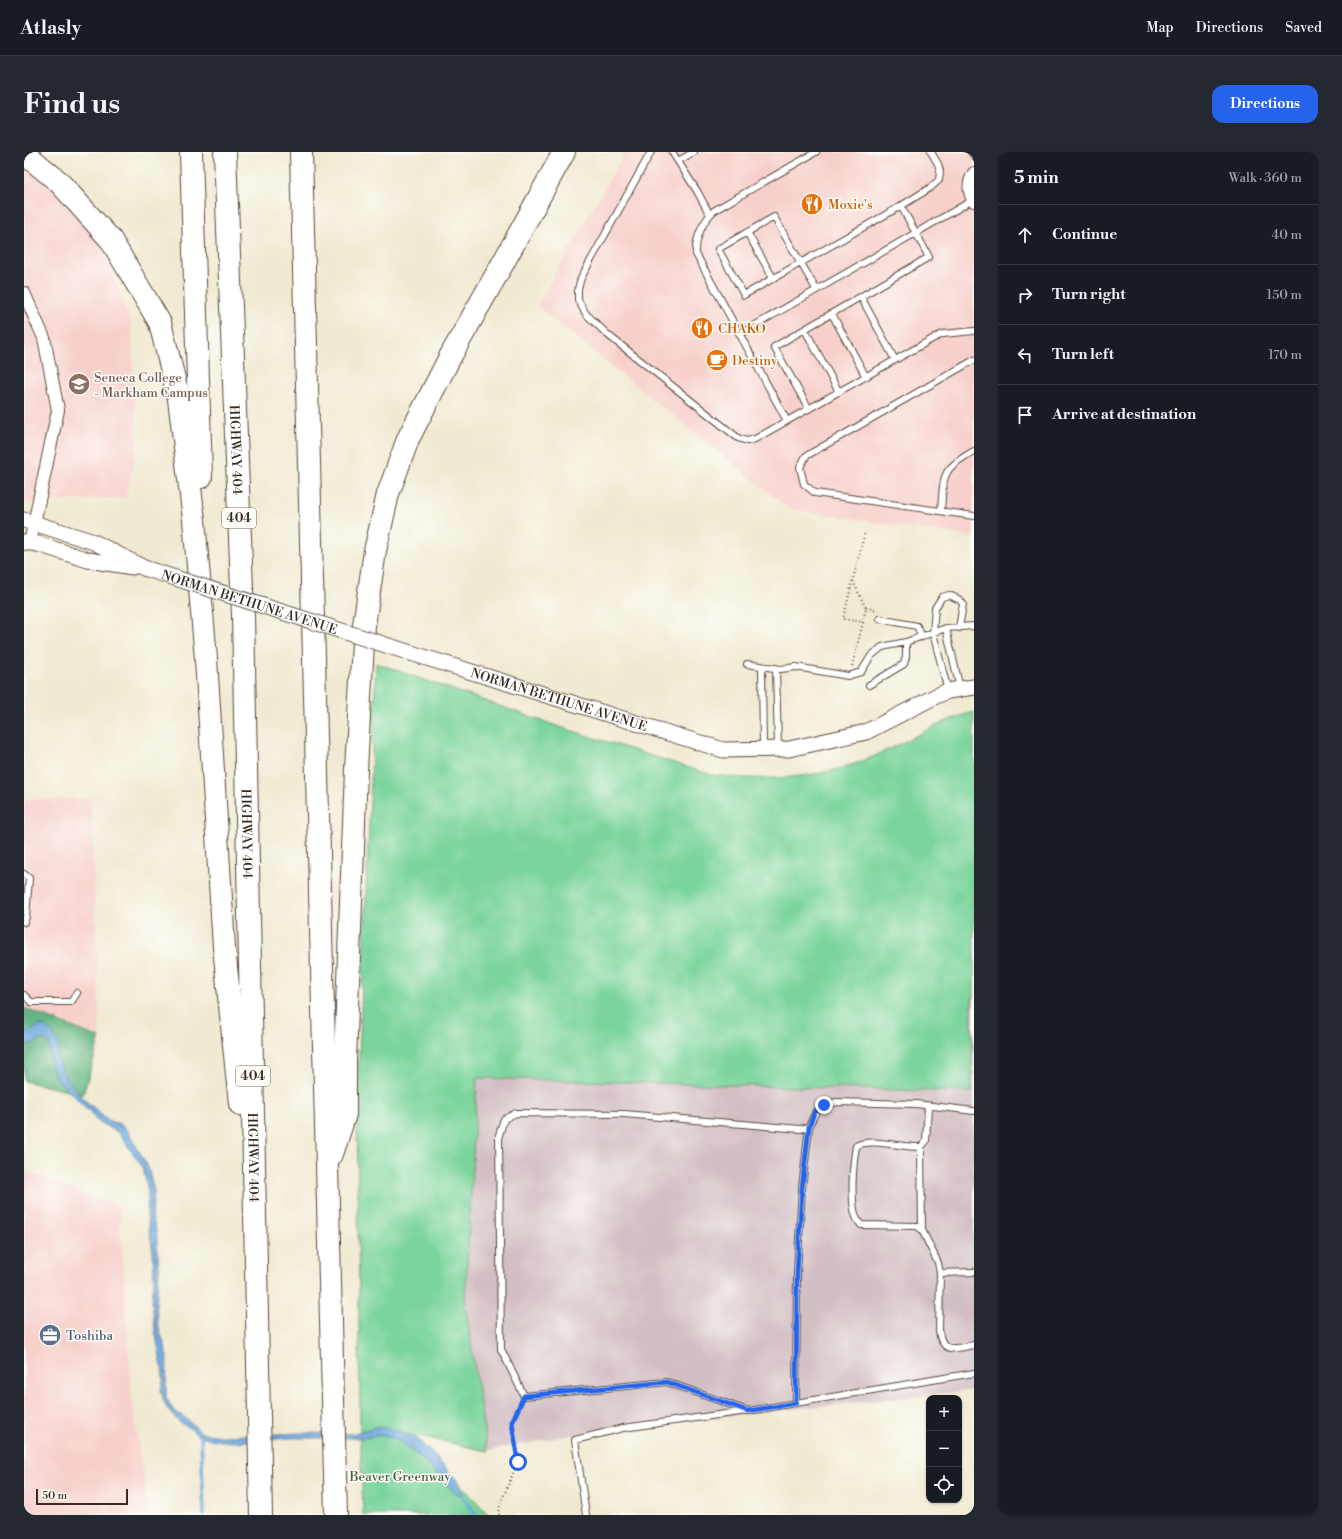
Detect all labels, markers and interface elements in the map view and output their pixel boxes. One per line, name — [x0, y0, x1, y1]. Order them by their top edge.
text: Atlasly — [20, 16, 81, 40]
text: Map — [1146, 19, 1174, 37]
text: Directions — [1196, 19, 1263, 37]
text: Saved — [1285, 19, 1322, 37]
button: Directions — [1212, 85, 1318, 123]
text: Find us — [24, 87, 120, 122]
text: 5 min — [1014, 167, 1059, 189]
text: Walk · 360 m — [1229, 170, 1302, 186]
restaurant icon: Moxie's — [799, 191, 825, 217]
place label: Moxie's — [828, 197, 873, 213]
icon: ahead — [1014, 224, 1036, 246]
text: Continue — [1052, 225, 1117, 244]
text: 40 m — [1272, 227, 1302, 243]
icon: right — [1014, 284, 1036, 306]
text: Turn right — [1052, 285, 1126, 304]
text: 150 m — [1267, 287, 1302, 303]
restaurant icon: CHAKO — [689, 315, 715, 341]
place label: CHAKO — [718, 321, 766, 337]
icon: left — [1014, 344, 1036, 366]
text: Turn left — [1052, 345, 1114, 364]
cafe icon: Destiny — [704, 347, 730, 373]
text: 170 m — [1268, 347, 1302, 363]
place label: Destiny — [732, 353, 778, 369]
place label: Seneca College - Markham Campus — [94, 370, 208, 401]
school or university icon: Seneca College - Markham Campus — [66, 371, 92, 397]
icon: arrive — [1014, 404, 1036, 426]
street label: HIGHWAY 404 — [226, 405, 245, 495]
text: Arrive at destination — [1052, 405, 1196, 424]
road number: 404 — [222, 508, 256, 528]
street label: NORMAN BETHUNE AVENUE — [159, 567, 340, 638]
street label: NORMAN BETHUNE AVENUE — [469, 665, 649, 735]
street label: HIGHWAY 404 — [237, 788, 255, 879]
road number: 404 — [236, 1066, 270, 1086]
route end — [815, 1096, 833, 1114]
street label: HIGHWAY 404 — [244, 1112, 262, 1203]
office icon: Toshiba — [37, 1322, 63, 1348]
place label: Toshiba — [66, 1328, 113, 1344]
map controls — [926, 1395, 962, 1503]
button: + — [926, 1395, 962, 1431]
button: − — [926, 1431, 962, 1467]
route start — [509, 1453, 527, 1471]
button: locate — [926, 1467, 962, 1503]
park label: Beaver Greenway — [348, 1469, 451, 1485]
scale bar — [36, 1487, 128, 1506]
text: 50 m — [42, 1489, 67, 1503]

